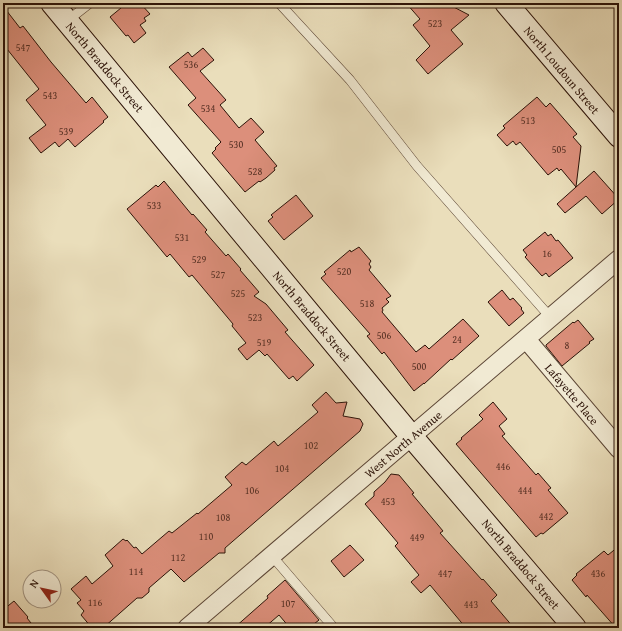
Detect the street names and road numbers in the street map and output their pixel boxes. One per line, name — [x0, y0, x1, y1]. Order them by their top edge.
street label: North Braddock Street — [62, 18, 148, 116]
street label: North Loudoun Street — [520, 22, 604, 118]
street label: North Braddock Street — [269, 267, 355, 365]
street label: Lafayette Place — [541, 360, 603, 429]
street label: West North Avenue — [361, 406, 446, 482]
street label: North Braddock Street — [478, 515, 564, 613]

